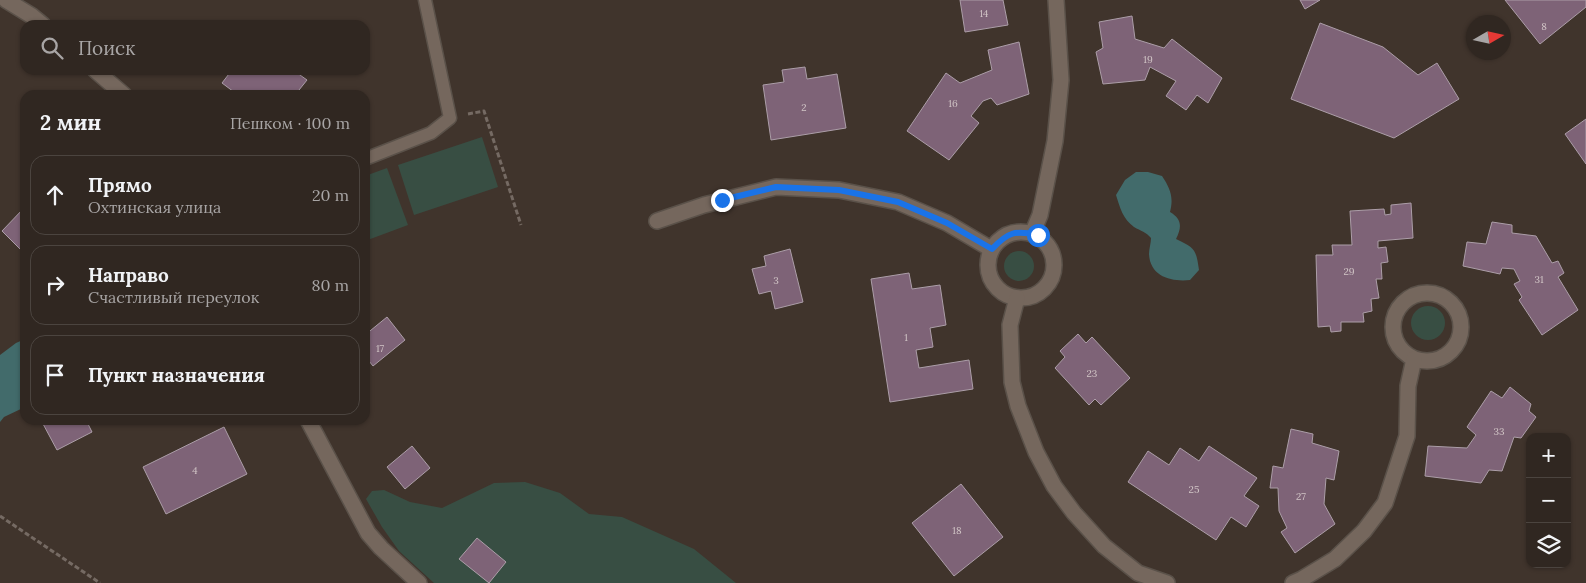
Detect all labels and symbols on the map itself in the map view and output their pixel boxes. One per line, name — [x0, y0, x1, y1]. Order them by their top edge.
house number: 14 — [979, 7, 989, 20]
north arrow — [1466, 15, 1511, 60]
house number: 8 — [1541, 20, 1547, 33]
house number: 19 — [1143, 53, 1153, 66]
house number: 16 — [948, 97, 958, 110]
house number: 2 — [801, 101, 807, 114]
route end — [711, 189, 734, 212]
route start — [1027, 224, 1050, 247]
house number: 29 — [1343, 265, 1355, 278]
house number: 31 — [1534, 273, 1544, 286]
house number: 3 — [773, 274, 779, 287]
house number: 1 — [904, 331, 908, 344]
house number: 17 — [376, 342, 385, 355]
house number: 23 — [1087, 367, 1098, 380]
house number: 33 — [1493, 425, 1505, 438]
house number: 4 — [192, 464, 198, 477]
house number: 25 — [1189, 483, 1199, 496]
house number: 27 — [1296, 490, 1306, 503]
house number: 18 — [952, 524, 962, 537]

